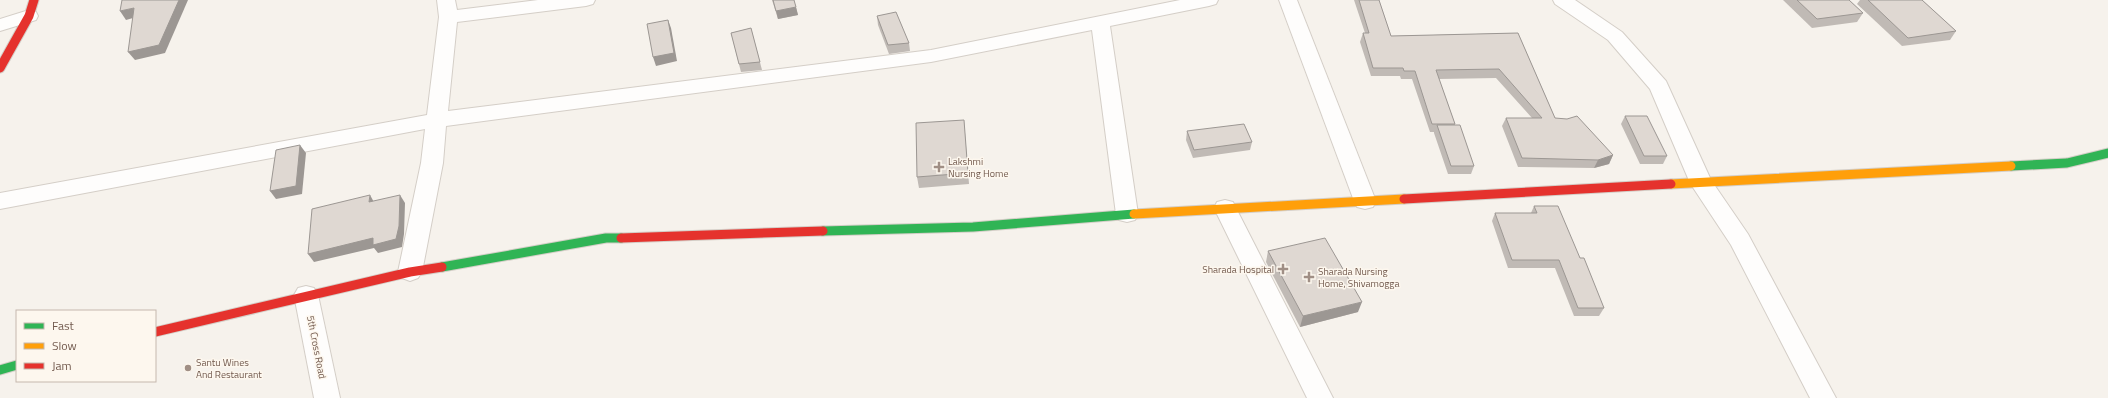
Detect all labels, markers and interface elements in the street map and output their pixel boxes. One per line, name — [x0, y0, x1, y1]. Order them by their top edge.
place label: Lakshmi Nursing Home — [948, 154, 1008, 181]
marker: Lakshmi Nursing Home — [933, 161, 945, 173]
place label: Sharada Hospital — [1202, 262, 1274, 277]
marker: Sharada Hospital — [1277, 263, 1289, 275]
place label: Sharada Nursing Home, Shivamogga — [1318, 264, 1399, 291]
marker: Sharada Nursing Home, Shivamogga — [1303, 271, 1315, 283]
legend — [16, 310, 156, 382]
street label: 5th Cross Road — [303, 314, 330, 380]
text: Fast — [52, 316, 75, 335]
text: Slow — [52, 336, 77, 355]
place label: Santu Wines And Restaurant — [196, 355, 262, 382]
text: Jam — [52, 356, 72, 375]
marker: Santu Wines And Restaurant — [183, 363, 193, 373]

